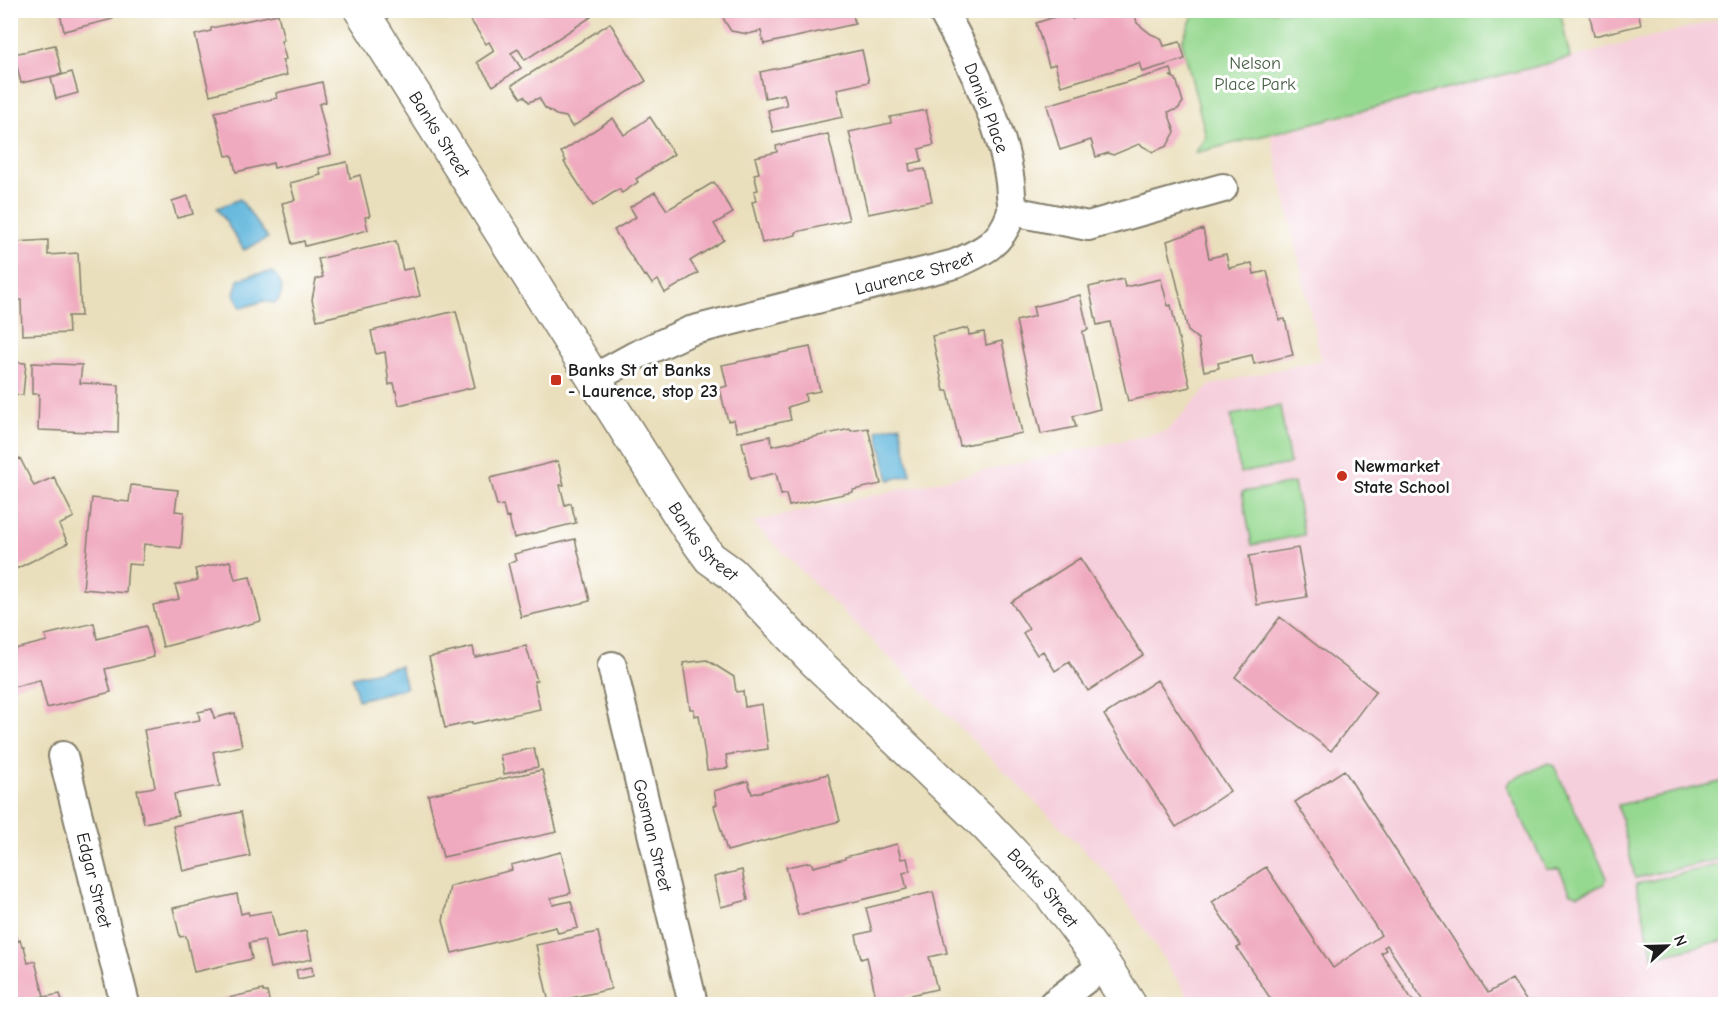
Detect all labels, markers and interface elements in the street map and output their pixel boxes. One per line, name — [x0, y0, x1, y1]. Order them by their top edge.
park label: Nelson Place Park — [1214, 53, 1296, 95]
street label: Daniel Place — [959, 60, 1013, 156]
street label: Banks Street — [404, 87, 475, 182]
street label: Laurence Street — [853, 246, 978, 299]
place label: Banks St at Banks - Laurence, stop 23 — [568, 360, 718, 402]
marker: Banks St at Banks - Laurence, stop 23 — [549, 373, 563, 387]
place label: Newmarket State School — [1354, 456, 1450, 498]
marker: Newmarket State School — [1335, 469, 1349, 483]
street label: Banks Street — [664, 498, 744, 585]
street label: Gosman Street — [629, 777, 676, 894]
street label: Edgar Street — [72, 830, 116, 931]
street label: Banks Street — [1003, 844, 1083, 932]
north arrow — [1637, 916, 1697, 976]
text: N — [1670, 933, 1690, 949]

